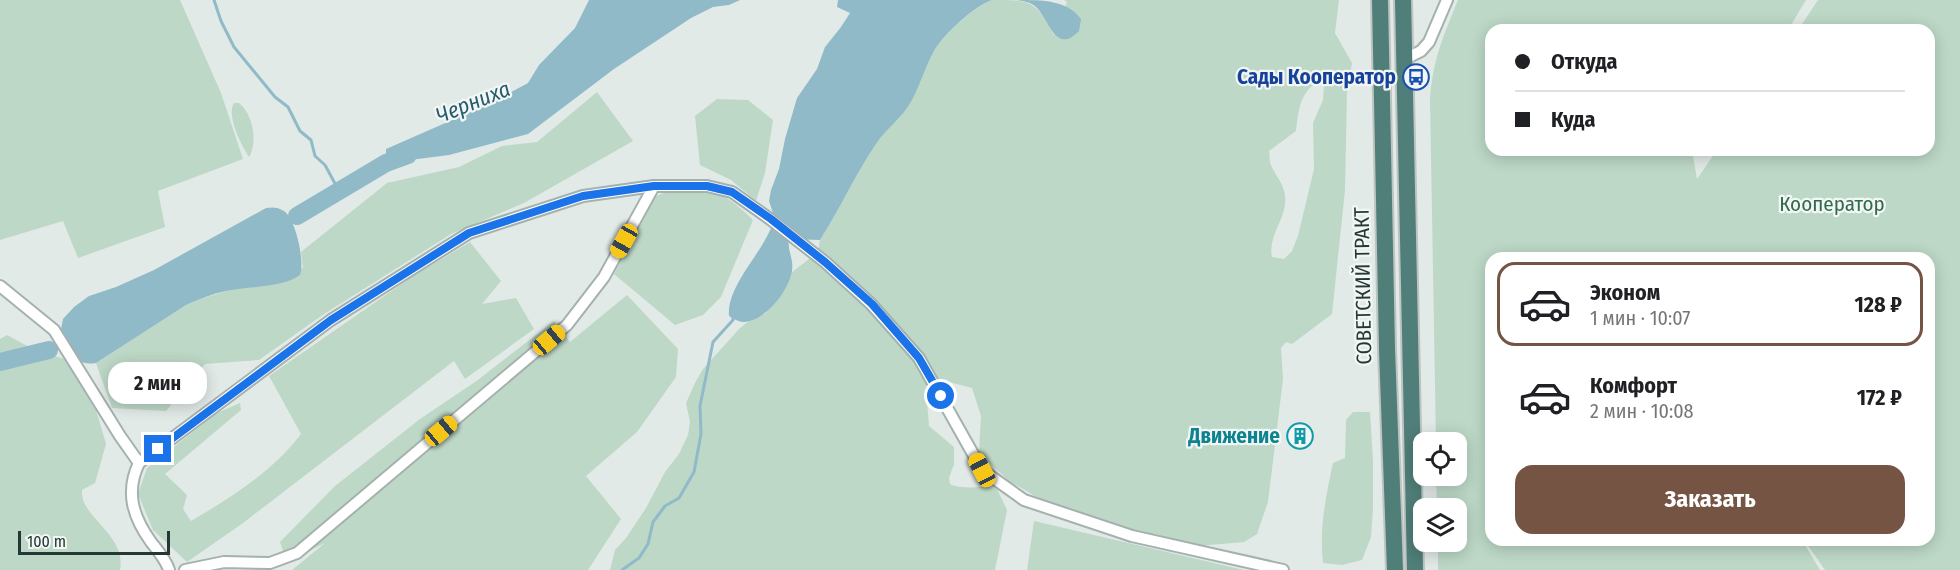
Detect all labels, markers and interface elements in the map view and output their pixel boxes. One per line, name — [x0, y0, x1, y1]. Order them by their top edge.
text: Откуда — [1551, 48, 1618, 75]
bus stop icon: Сады Кооператор — [1401, 62, 1431, 92]
place label: Сады Кооператор — [1237, 64, 1396, 90]
water label: Черниха — [432, 75, 514, 129]
text: Куда — [1551, 106, 1595, 133]
park label: Кооператор — [1779, 191, 1885, 217]
street label: СОВЕТСКИЙ ТРАКТ — [1349, 207, 1377, 365]
car — [607, 221, 641, 261]
icon: car — [1518, 277, 1572, 331]
text: Эконом — [1590, 279, 1660, 306]
text: 128 ₽ — [1854, 291, 1902, 318]
text: 1 мин · 10:07 — [1590, 306, 1690, 330]
car — [529, 322, 569, 358]
callout: 2 мин — [108, 362, 207, 404]
icon: car — [1518, 370, 1572, 424]
text: 2 мин — [134, 371, 181, 395]
text: Комфорт — [1590, 372, 1677, 399]
route start — [927, 382, 954, 409]
text: 172 ₽ — [1857, 384, 1902, 411]
text: 2 мин · 10:08 — [1590, 399, 1694, 423]
car — [421, 413, 461, 449]
building icon: Движение — [1285, 421, 1315, 451]
place label: Движение — [1187, 423, 1280, 449]
map controls — [1413, 432, 1467, 552]
button: locate — [1413, 432, 1467, 486]
route end — [144, 435, 171, 462]
car — [966, 450, 998, 490]
button: Заказать — [1515, 465, 1905, 534]
button: layers — [1413, 498, 1467, 552]
scale bar — [18, 528, 170, 556]
text: 100 m — [27, 532, 66, 551]

